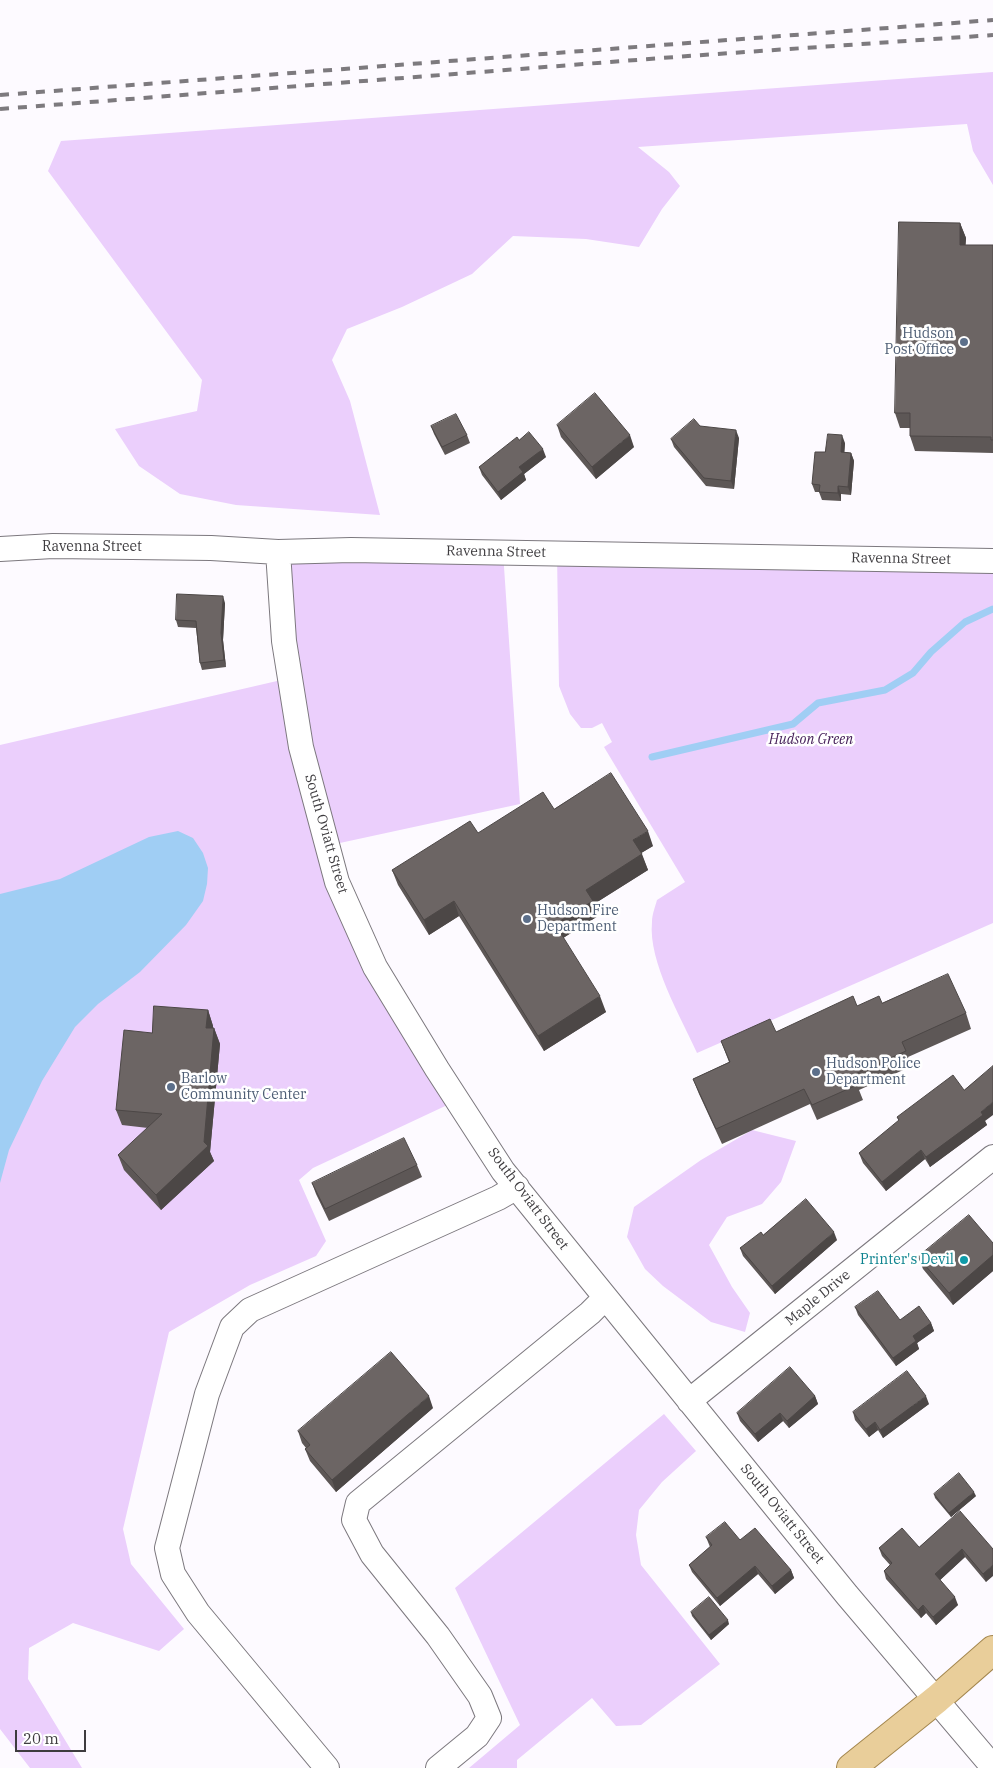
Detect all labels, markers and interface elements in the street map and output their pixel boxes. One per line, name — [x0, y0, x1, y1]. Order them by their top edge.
place label: Hudson Post Office — [884, 326, 954, 358]
marker: Hudson Post Office — [958, 336, 970, 348]
street label: Ravenna Street — [42, 539, 142, 555]
street label: Ravenna Street — [446, 543, 546, 561]
street label: Ravenna Street — [851, 550, 951, 568]
park label: Hudson Green — [769, 732, 853, 748]
street label: South Oviatt Street — [301, 772, 351, 896]
place label: Hudson Fire Department — [537, 903, 619, 936]
marker: Hudson Fire Department — [521, 913, 533, 925]
place label: Hudson Police Department — [826, 1056, 921, 1088]
marker: Hudson Police Department — [810, 1066, 822, 1078]
place label: Barlow Community Center — [181, 1071, 306, 1104]
marker: Barlow Community Center — [165, 1081, 177, 1093]
street label: South Oviatt Street — [484, 1145, 572, 1253]
place label: Printer's Devil — [860, 1252, 954, 1268]
marker: Printer's Devil — [958, 1254, 970, 1266]
street label: Maple Drive — [782, 1267, 854, 1329]
street label: South Oviatt Street — [737, 1461, 827, 1567]
scale bar — [18, 1720, 89, 1752]
text: 20 m — [23, 1729, 59, 1748]

